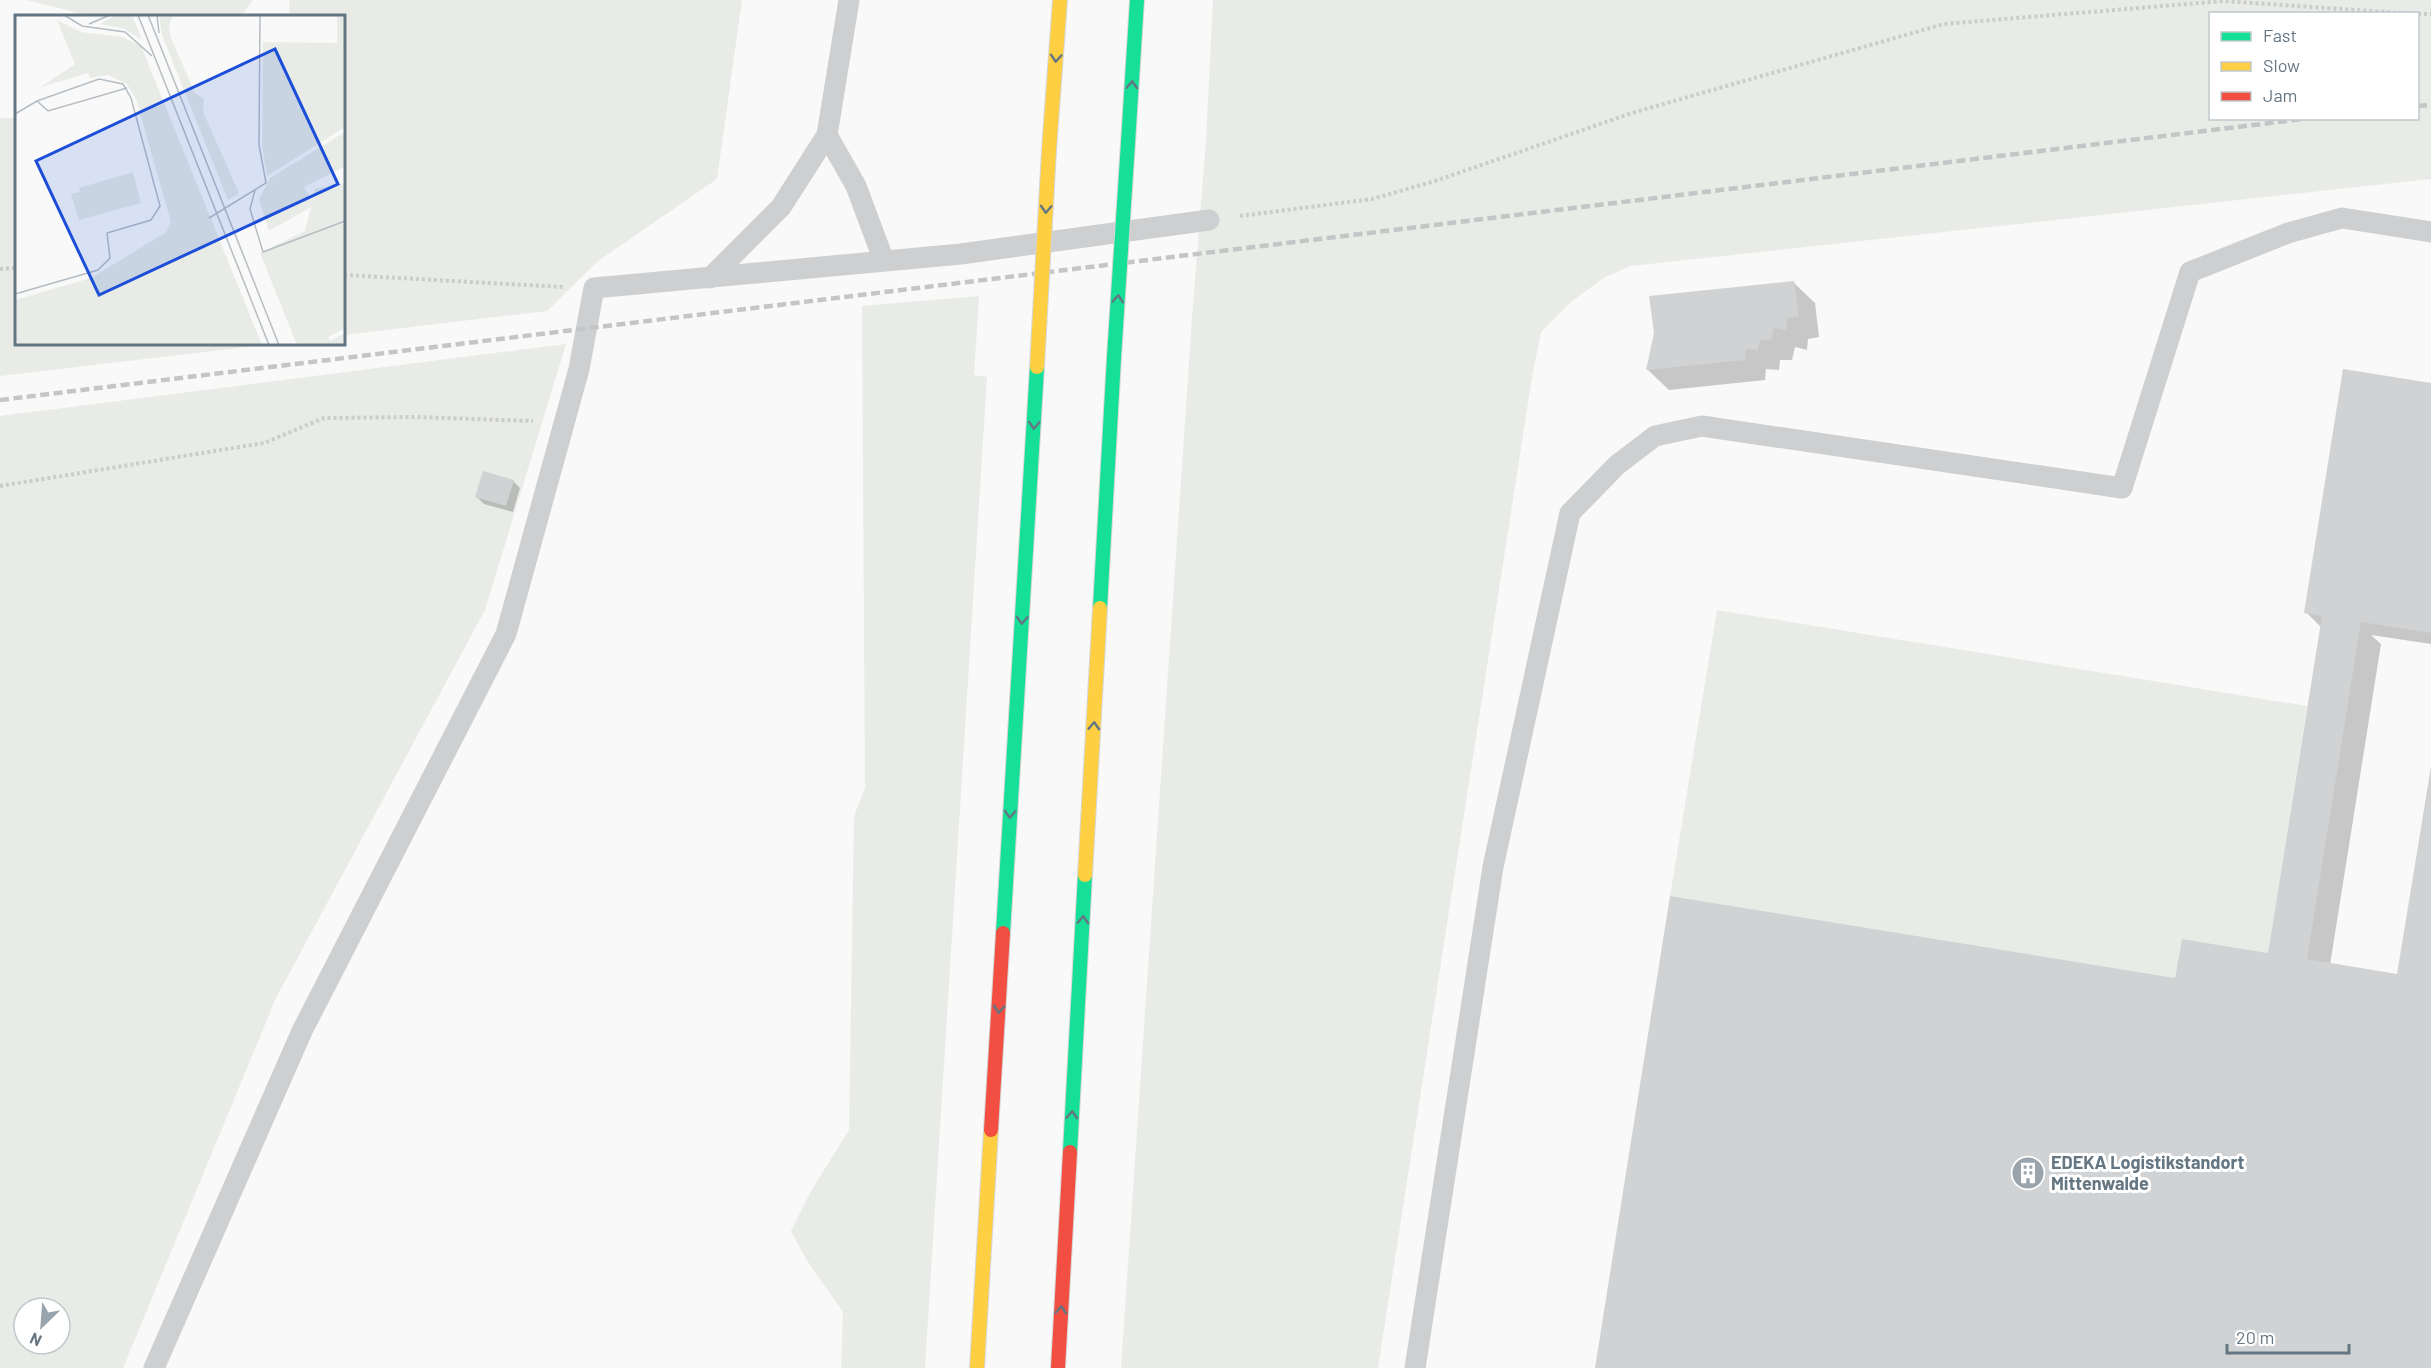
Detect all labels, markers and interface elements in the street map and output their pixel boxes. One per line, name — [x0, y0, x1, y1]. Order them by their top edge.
legend — [2209, 12, 2419, 120]
inset map — [15, 15, 345, 345]
text: Fast — [2263, 24, 2297, 46]
one-way arrow — [1049, 54, 1062, 63]
text: Slow — [2263, 54, 2300, 76]
one-way arrow — [1125, 80, 1138, 89]
text: Jam — [2263, 84, 2297, 106]
one-way arrow — [1040, 204, 1053, 213]
one-way arrow — [1111, 294, 1124, 303]
one-way arrow — [1027, 420, 1040, 429]
one-way arrow — [1016, 615, 1029, 624]
one-way arrow — [1087, 721, 1100, 730]
one-way arrow — [1004, 810, 1017, 819]
one-way arrow — [1076, 916, 1089, 925]
one-way arrow — [992, 1004, 1005, 1013]
one-way arrow — [1065, 1110, 1078, 1119]
place label: EDEKA Logistikstandort Mittenwalde — [2051, 1151, 2244, 1194]
building icon: EDEKA Logistikstandort Mittenwalde — [2010, 1155, 2046, 1191]
north arrow — [12, 1296, 72, 1356]
one-way arrow — [1055, 1305, 1068, 1314]
scale bar — [2227, 1317, 2348, 1355]
text: 20 m — [2236, 1326, 2274, 1348]
text: N — [27, 1329, 44, 1351]

